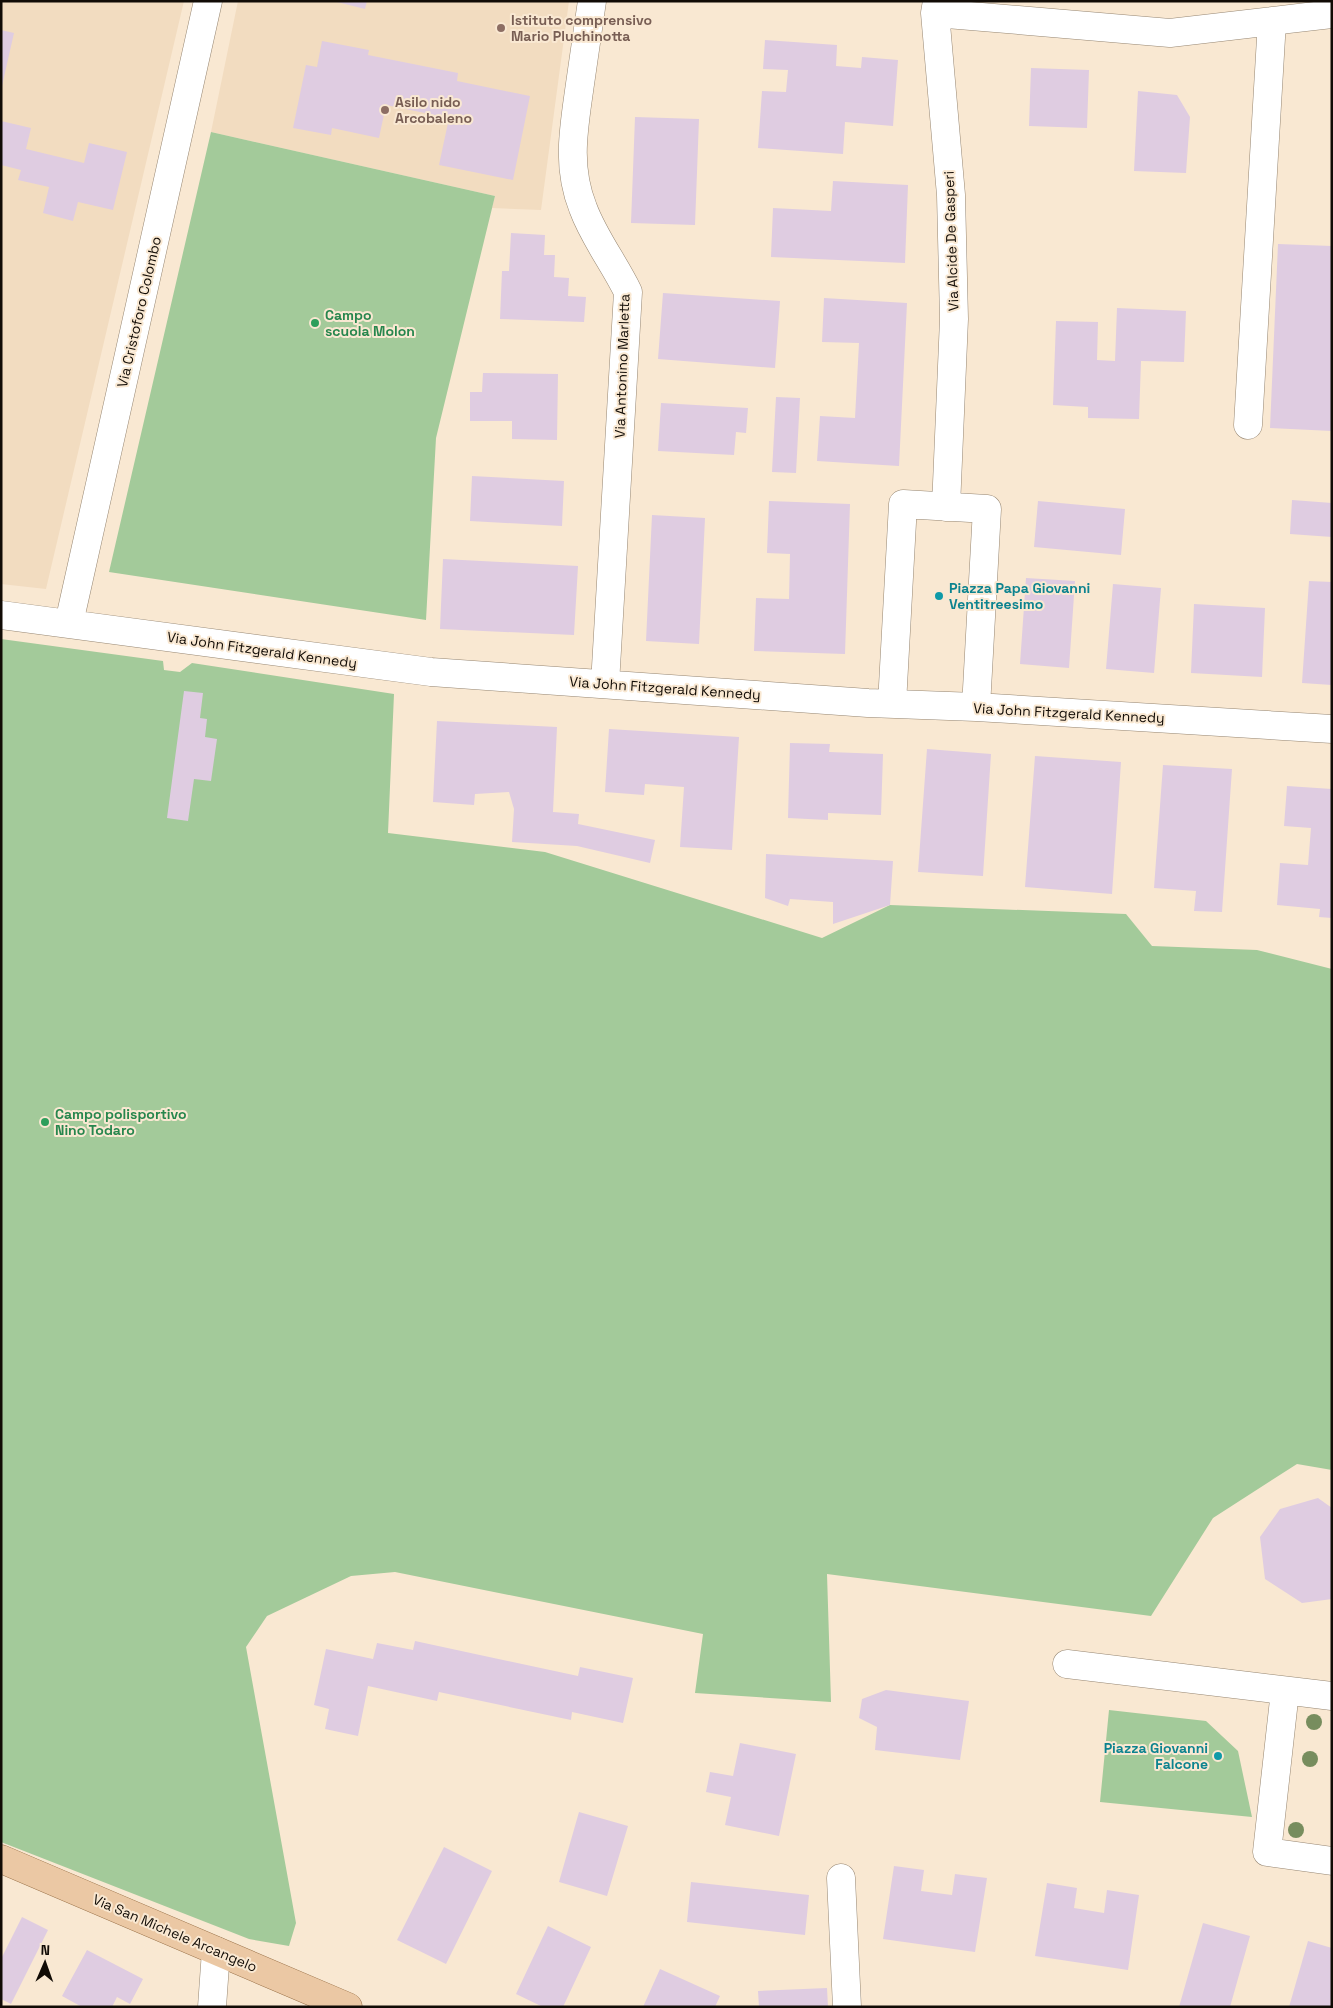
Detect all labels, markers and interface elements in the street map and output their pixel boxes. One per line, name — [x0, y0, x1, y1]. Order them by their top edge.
place label: Istituto comprensivo Mario Pluchinotta — [511, 11, 652, 45]
marker: Istituto comprensivo Mario Pluchinotta — [495, 22, 507, 34]
place label: Asilo nido Arcobaleno — [395, 93, 472, 127]
marker: Asilo nido Arcobaleno — [379, 104, 391, 116]
street label: Via Alcide De Gasperi — [940, 171, 962, 311]
street label: Via Cristoforo Colombo — [113, 235, 165, 389]
street label: Via Antonino Marletta — [610, 293, 634, 439]
place label: Campo scuola Molon — [325, 306, 415, 340]
marker: Campo scuola Molon — [309, 317, 321, 329]
place label: Piazza Papa Giovanni Ventitreesimo — [949, 579, 1090, 613]
marker: Piazza Papa Giovanni Ventitreesimo — [933, 590, 945, 602]
street label: Via John Fitzgerald Kennedy — [166, 628, 358, 672]
street label: Via John Fitzgerald Kennedy — [569, 672, 761, 704]
street label: Via John Fitzgerald Kennedy — [973, 699, 1165, 727]
place label: Campo polisportivo Nino Todaro — [55, 1105, 187, 1139]
marker: Campo polisportivo Nino Todaro — [39, 1116, 51, 1128]
place label: Piazza Giovanni Falcone — [1104, 1739, 1208, 1773]
marker: Piazza Giovanni Falcone — [1212, 1750, 1224, 1762]
street label: Via San Michele Arcangelo — [90, 1890, 260, 1976]
north arrow — [20, 1938, 70, 1988]
text: N — [40, 1941, 50, 1959]

